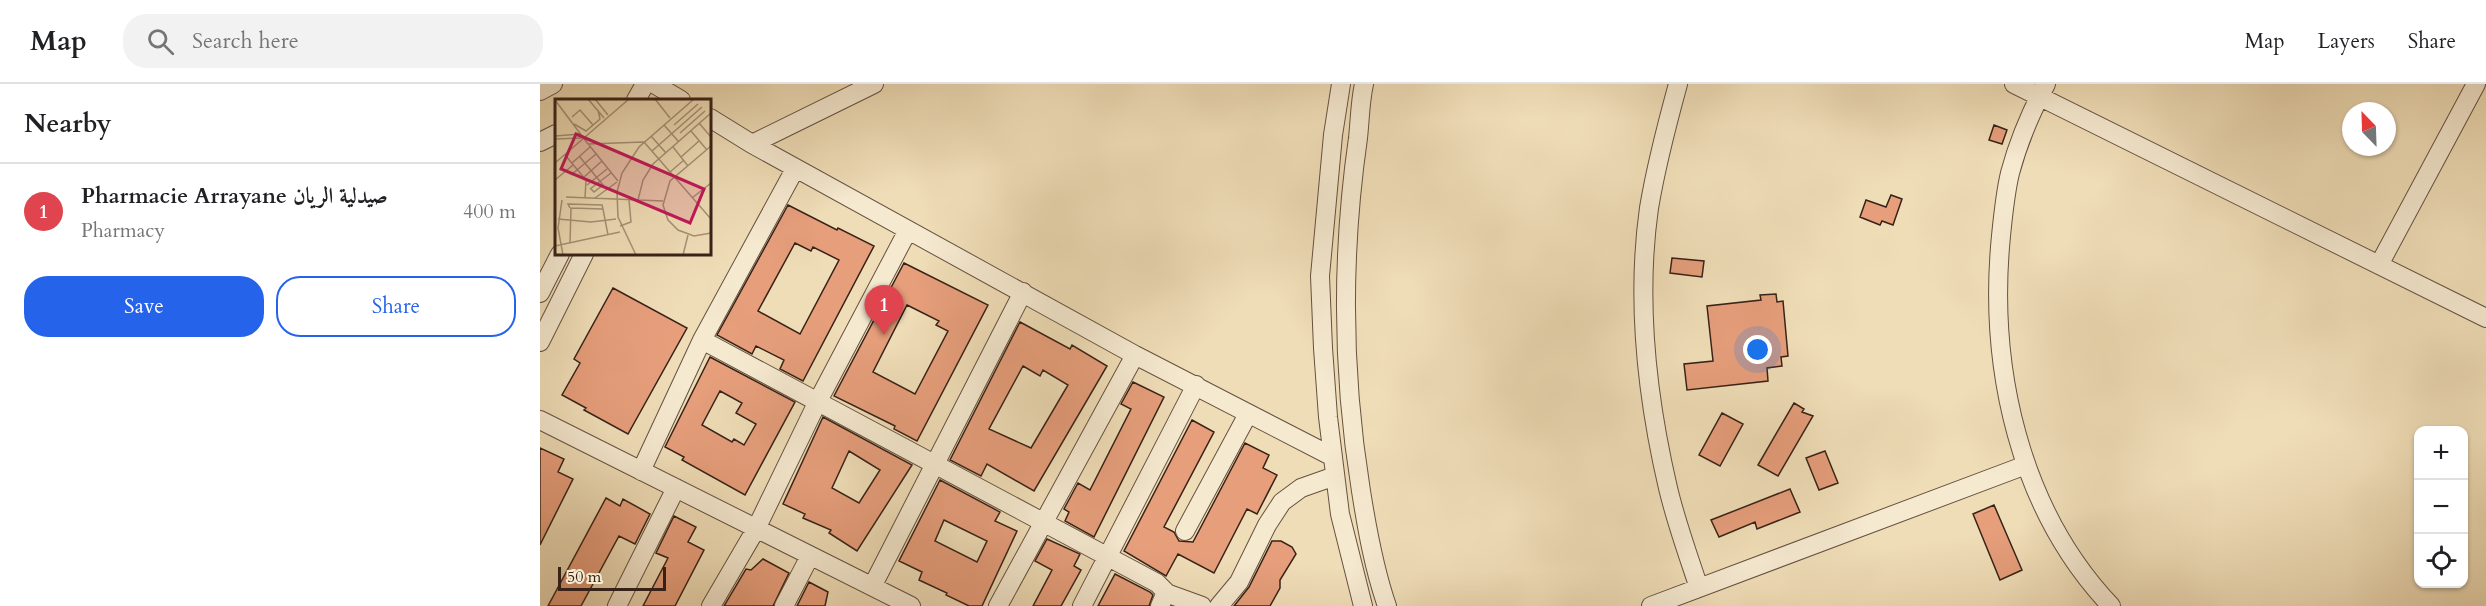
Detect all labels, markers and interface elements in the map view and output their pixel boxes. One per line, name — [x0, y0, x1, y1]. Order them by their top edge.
search box — [123, 14, 543, 68]
text: Map — [30, 22, 87, 60]
icon: search — [144, 25, 177, 58]
text: Search here — [192, 26, 299, 56]
text: Map — [2245, 27, 2285, 56]
text: Layers — [2318, 27, 2375, 56]
text: Share — [2408, 27, 2456, 56]
inset map — [555, 99, 711, 255]
north arrow — [2342, 102, 2396, 156]
text: Nearby — [24, 106, 112, 141]
text: Pharmacie Arrayane صيدلية الريان — [81, 181, 388, 211]
text: 1 — [38, 198, 49, 225]
text: 400 m — [463, 198, 516, 225]
text: Pharmacy — [81, 217, 165, 244]
button: Save — [24, 276, 264, 337]
button: Share — [276, 276, 516, 337]
pin: 1 — [864, 286, 904, 335]
your location — [1743, 335, 1772, 364]
map controls — [2414, 426, 2468, 588]
button: + — [2414, 426, 2468, 480]
button: − — [2414, 480, 2468, 534]
button: locate — [2414, 534, 2468, 588]
scale bar — [558, 564, 666, 592]
text: 50 m — [567, 566, 601, 588]

